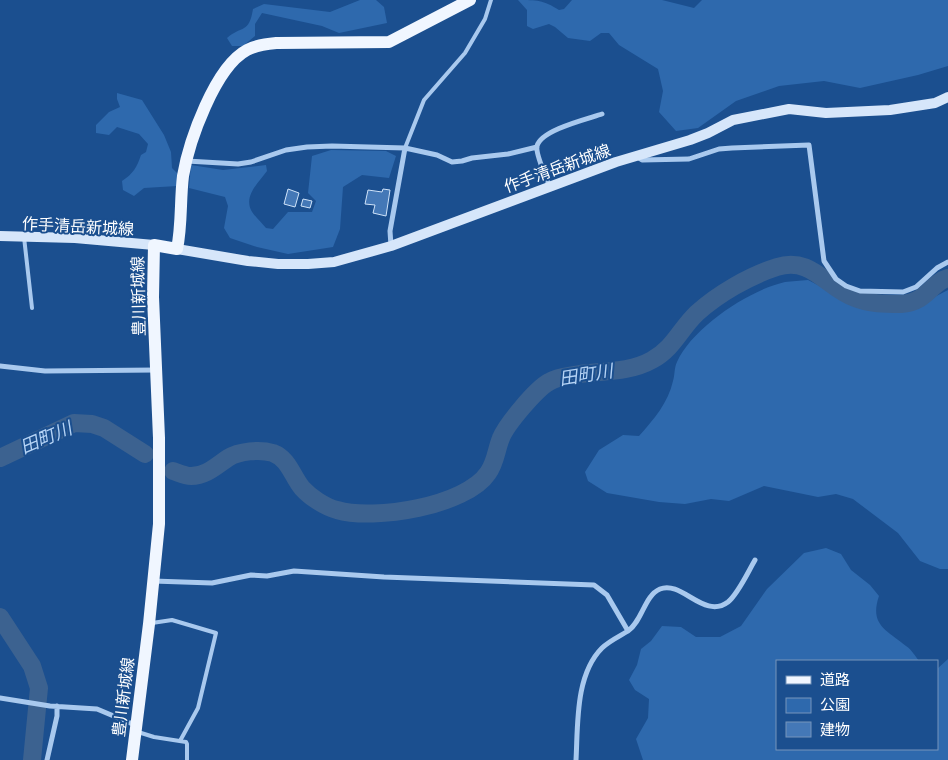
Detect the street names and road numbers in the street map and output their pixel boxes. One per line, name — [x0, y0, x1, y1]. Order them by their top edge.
street label: 作手清岳新城線 — [501, 139, 613, 197]
street label: 作手清岳新城線 — [22, 213, 134, 239]
street label: 豊川新城線 — [127, 256, 149, 336]
street label: 豊川新城線 — [108, 656, 138, 738]

